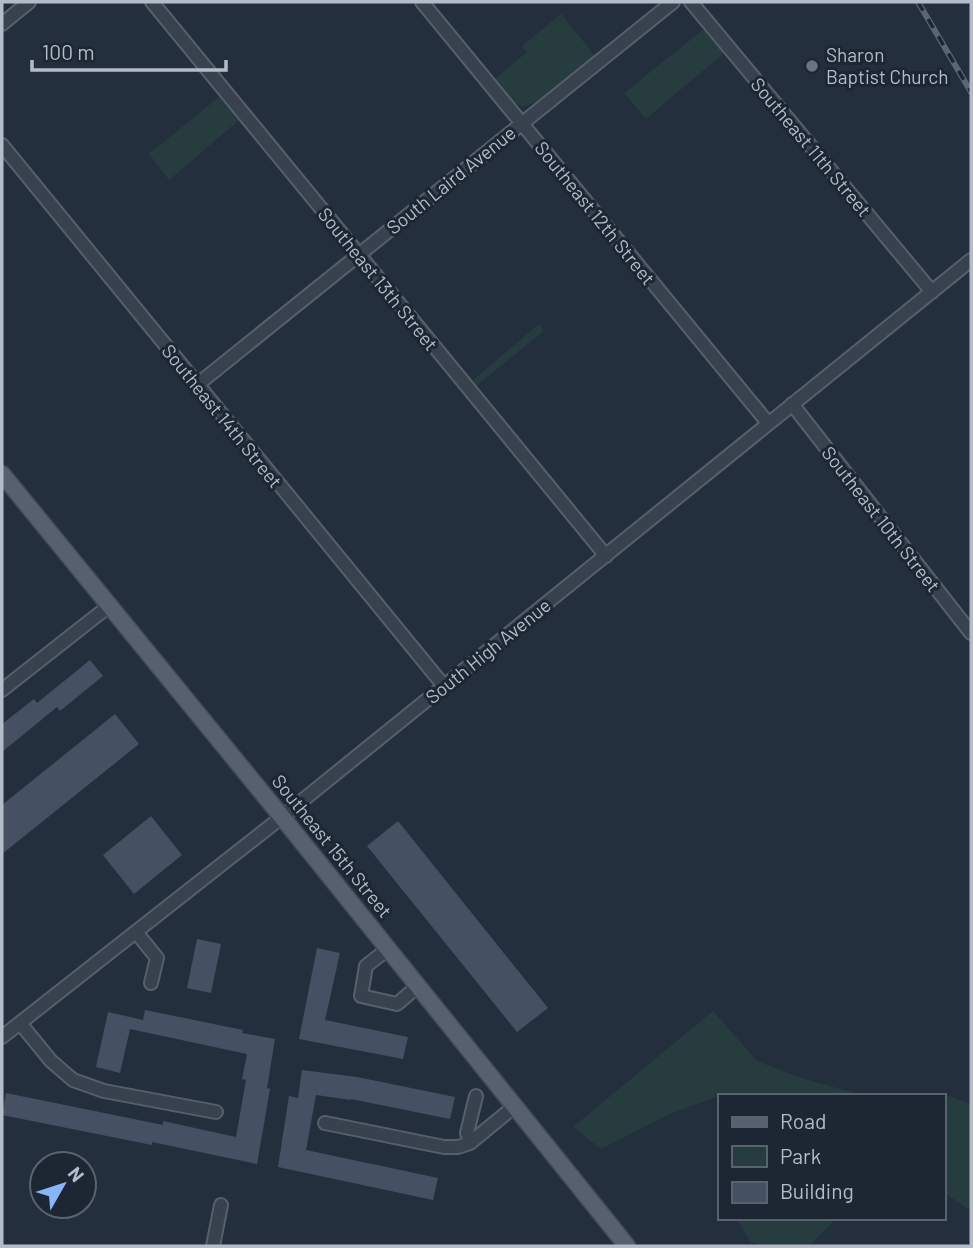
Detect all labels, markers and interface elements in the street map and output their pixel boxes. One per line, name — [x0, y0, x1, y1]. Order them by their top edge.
scale bar — [32, 28, 226, 72]
text: 100 m — [42, 39, 95, 64]
place label: Sharon Baptist Church — [826, 43, 949, 88]
marker: Sharon Baptist Church — [804, 58, 820, 74]
street label: Southeast 11th Street — [747, 72, 876, 221]
street label: South Laird Avenue — [382, 121, 520, 239]
street label: Southeast 12th Street — [530, 136, 660, 289]
street label: Southeast 13th Street — [314, 202, 443, 355]
street label: Southeast 14th Street — [157, 339, 287, 492]
street label: Southeast 10th Street — [817, 441, 945, 596]
street label: South High Avenue — [420, 593, 555, 708]
street label: Southeast 15th Street — [268, 769, 397, 922]
legend — [718, 1094, 945, 1220]
text: Road — [780, 1108, 826, 1133]
text: Park — [780, 1143, 821, 1168]
north arrow — [28, 1150, 98, 1220]
text: N — [64, 1162, 90, 1186]
text: Building — [780, 1178, 854, 1203]

